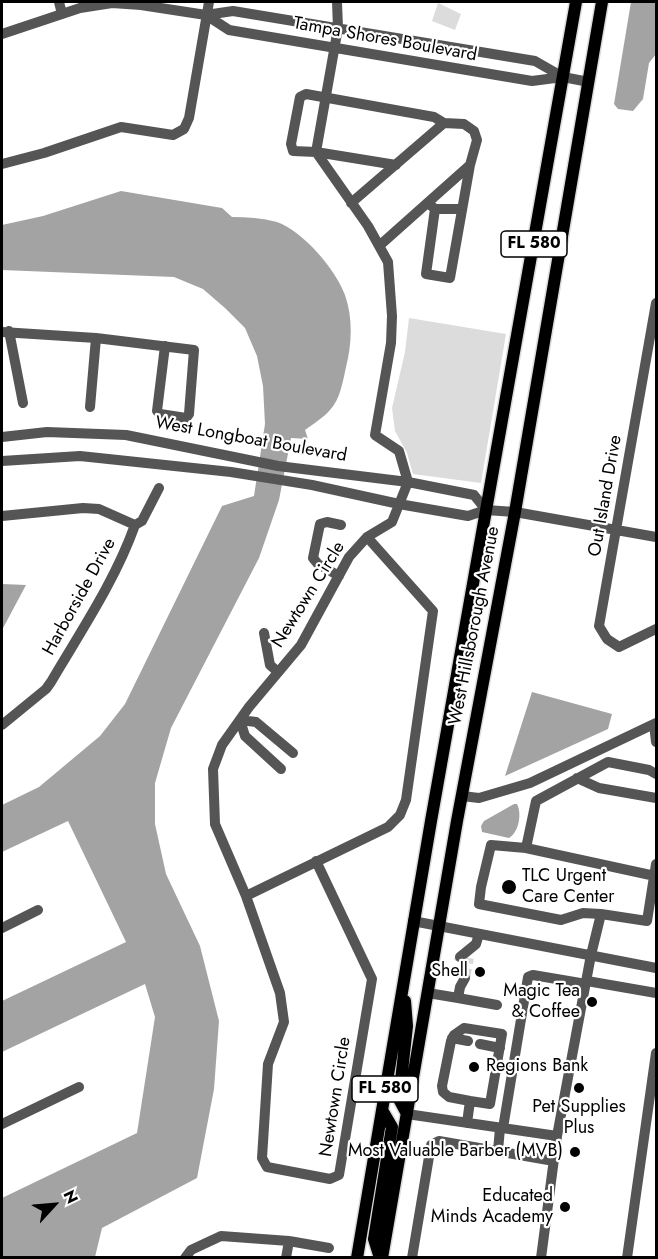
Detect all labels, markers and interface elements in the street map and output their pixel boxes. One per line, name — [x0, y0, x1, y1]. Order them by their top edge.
street label: Tampa Shores Boulevard — [292, 13, 478, 67]
road number: FL 580 — [501, 231, 567, 257]
street label: West Longboat Boulevard — [153, 413, 349, 467]
street label: Out Island Drive — [585, 434, 627, 558]
street label: West Hillsborough Avenue — [445, 525, 505, 727]
street label: Harborside Drive — [39, 535, 121, 659]
street label: Newtown Circle — [268, 538, 350, 652]
place label: TLC Urgent Care Center — [522, 866, 614, 908]
marker: TLC Urgent Care Center — [500, 878, 518, 896]
place label: Shell — [431, 961, 468, 983]
marker: Shell — [473, 965, 487, 979]
place label: Magic Tea & Coffee — [503, 981, 580, 1024]
marker: Magic Tea & Coffee — [585, 995, 599, 1009]
street label: Newtown Circle — [316, 1036, 356, 1158]
place label: Regions Bank — [486, 1056, 588, 1078]
marker: Regions Bank — [467, 1060, 481, 1074]
road number: FL 580 — [352, 1076, 418, 1102]
marker: Pet Supplies Plus — [572, 1081, 586, 1095]
place label: Pet Supplies Plus — [532, 1097, 626, 1140]
place label: Most Valuable Barber (MVB) — [348, 1141, 563, 1163]
marker: Most Valuable Barber (MVB) — [568, 1145, 582, 1159]
north arrow — [24, 1175, 84, 1235]
text: N — [58, 1186, 84, 1208]
place label: Educated Minds Academy — [431, 1186, 553, 1228]
marker: Educated Minds Academy — [558, 1200, 572, 1214]

